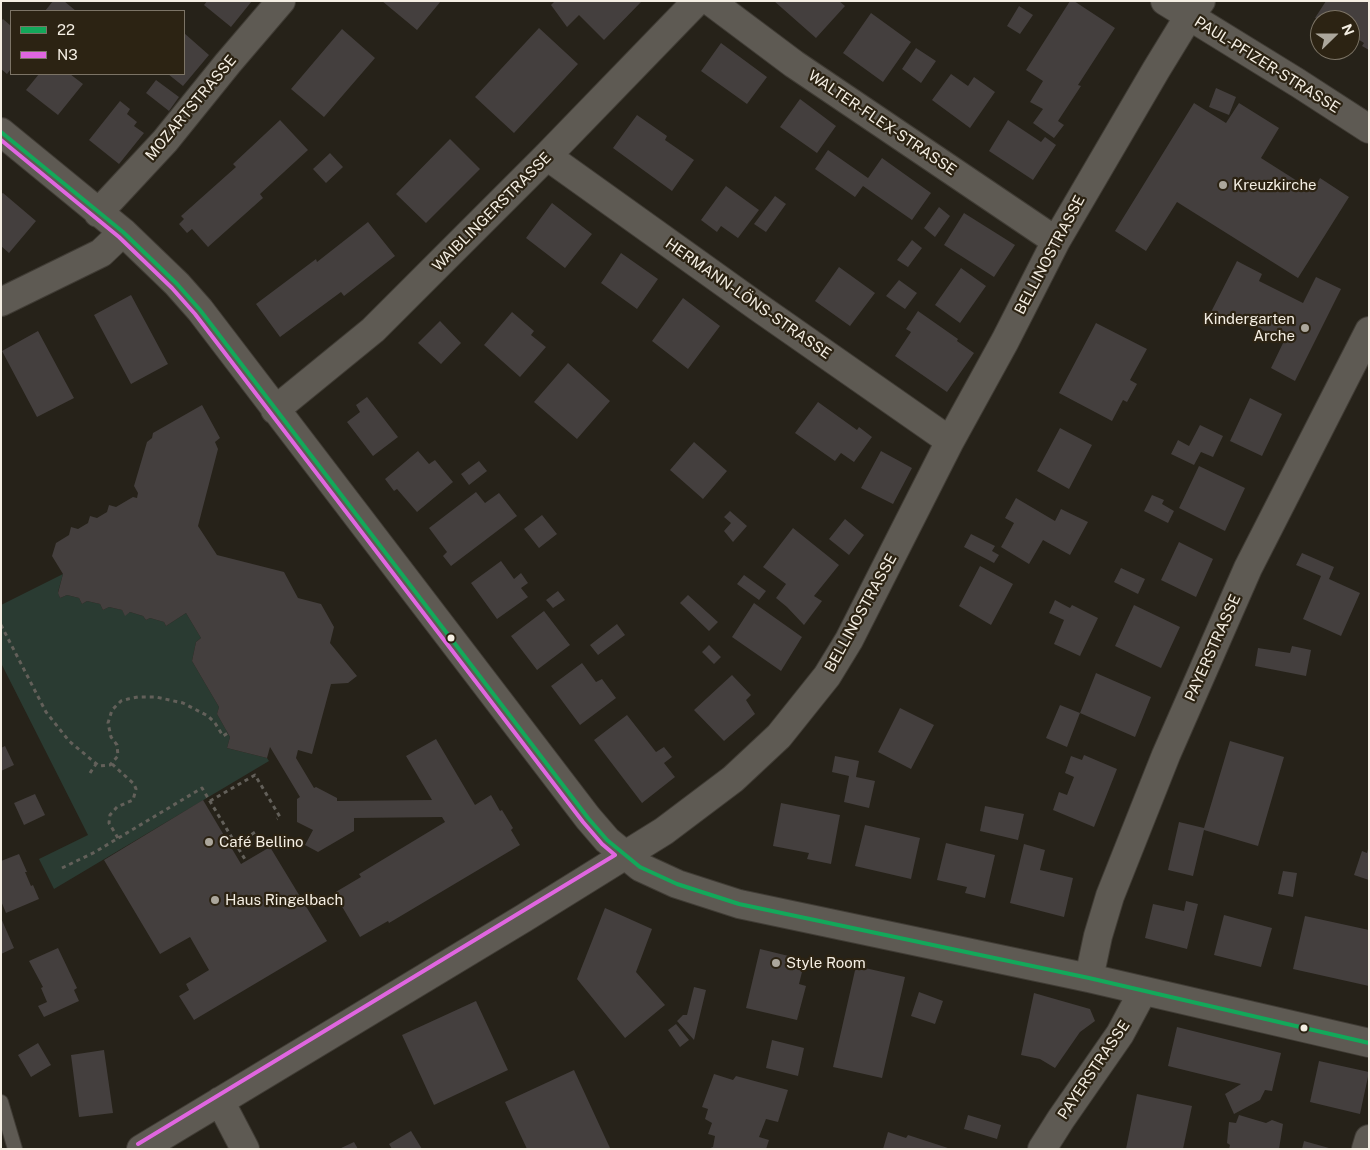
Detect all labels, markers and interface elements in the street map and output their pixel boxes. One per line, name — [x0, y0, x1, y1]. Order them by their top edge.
legend — [10, 10, 185, 75]
north arrow — [1310, 10, 1360, 60]
street label: PAUL-PFIZER-STRASSE — [1191, 13, 1343, 117]
text: 22 — [57, 21, 75, 38]
text: N — [1339, 22, 1357, 38]
text: N3 — [57, 46, 78, 63]
street label: MOZARTSTRASSE — [142, 52, 240, 164]
street label: WALTER-FLEX-STRASSE — [804, 67, 960, 179]
street label: WAIBLINGERSTRASSE — [429, 149, 555, 275]
place label: Kreuzkirche — [1233, 176, 1317, 194]
marker: Kreuzkirche — [1217, 179, 1229, 191]
street label: BELLINOSTRASSE — [1011, 192, 1089, 318]
street label: HERMANN-LÖNS-STRASSE — [662, 235, 834, 363]
place label: Kindergarten Arche — [1203, 310, 1295, 345]
marker: Kindergarten Arche — [1299, 322, 1311, 334]
street label: BELLINOSTRASSE — [821, 551, 901, 675]
street label: PAYERSTRASSE — [1181, 592, 1245, 704]
unlabelled marker — [446, 633, 456, 643]
place label: Café Bellino — [219, 833, 304, 851]
marker: Café Bellino — [203, 836, 215, 848]
place label: Haus Ringelbach — [225, 891, 343, 909]
marker: Haus Ringelbach — [209, 894, 221, 906]
place label: Style Room — [786, 954, 866, 972]
marker: Style Room — [770, 957, 782, 969]
street label: PAYERSTRASSE — [1054, 1017, 1134, 1123]
unlabelled marker — [1299, 1023, 1309, 1033]

